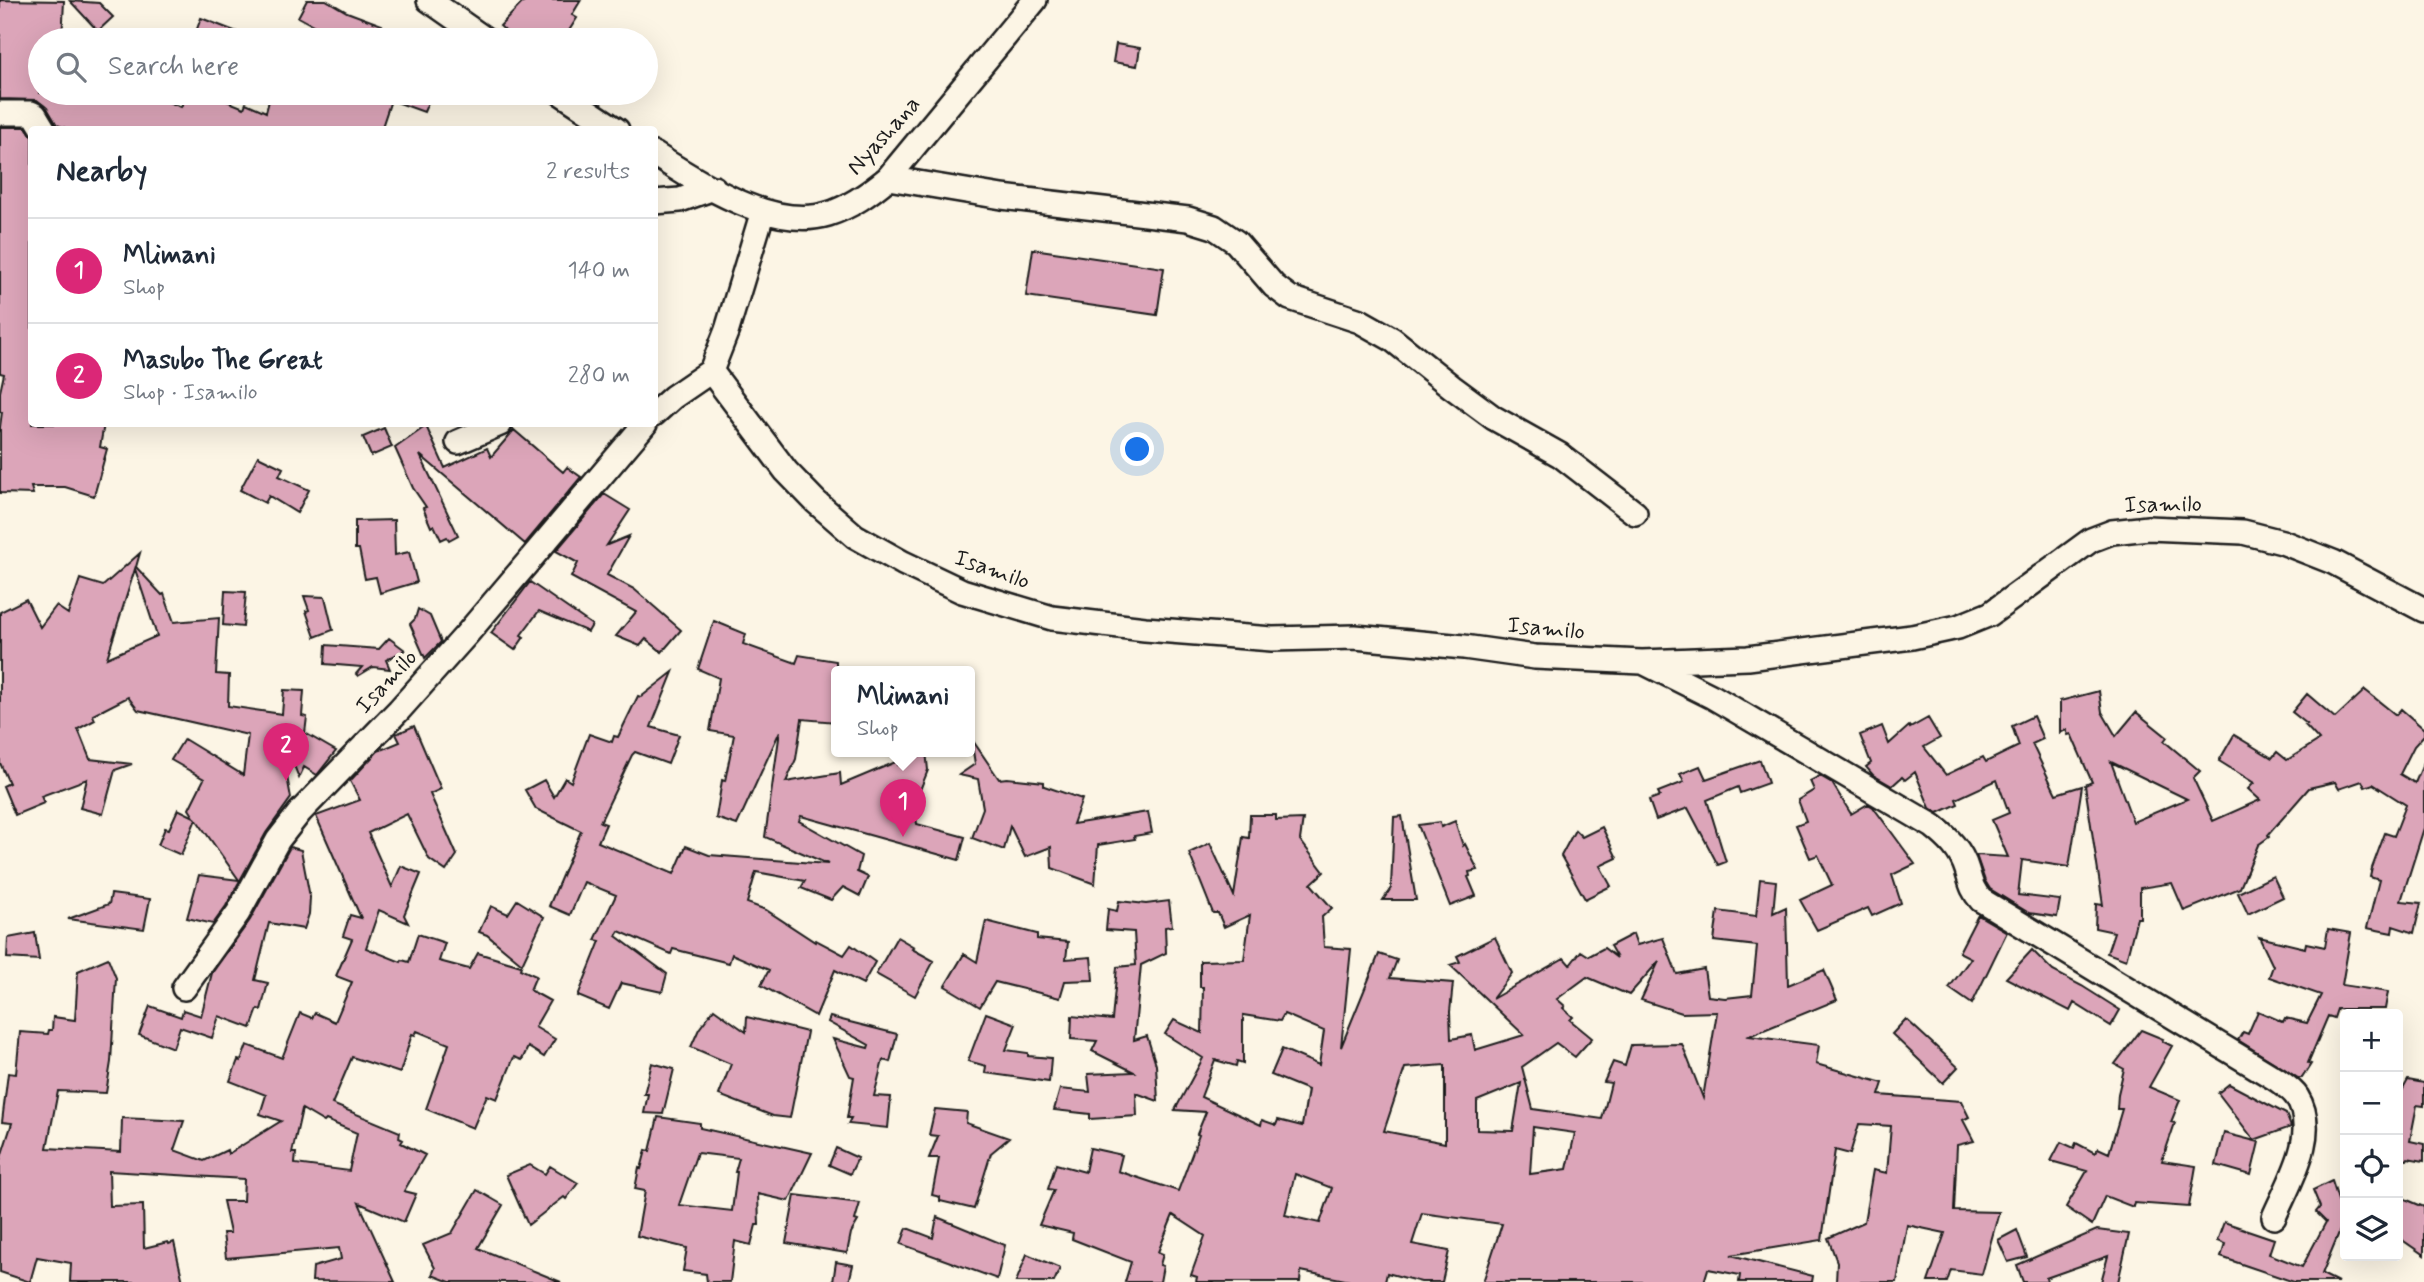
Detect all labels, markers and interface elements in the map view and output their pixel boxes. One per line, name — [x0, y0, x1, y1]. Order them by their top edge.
search box — [28, 28, 658, 105]
icon: search — [52, 48, 90, 86]
text: Search here — [108, 50, 239, 84]
street label: Nyashana — [840, 90, 928, 182]
text: Nearby — [56, 152, 147, 191]
text: 2 results — [546, 157, 630, 187]
text: Mlimani — [123, 239, 216, 273]
text: 1 — [74, 256, 84, 286]
text: 140 m — [567, 256, 630, 286]
text: Shop — [123, 273, 165, 303]
text: Masubo The Great — [123, 344, 323, 378]
text: 2 — [73, 361, 85, 391]
text: 280 m — [568, 361, 630, 391]
text: Shop · Isamilo — [123, 378, 258, 408]
your location — [1120, 432, 1154, 466]
street label: Isamilo — [2124, 489, 2202, 521]
street label: Isamilo — [950, 543, 1034, 597]
street label: Isamilo — [1506, 610, 1586, 648]
street label: Isamilo — [349, 643, 425, 721]
popup — [831, 666, 975, 757]
text: Mlimani — [857, 680, 949, 714]
text: Shop — [857, 714, 899, 744]
pin: 2 — [263, 723, 309, 781]
pin: 1 — [880, 779, 926, 837]
map controls — [2340, 1009, 2403, 1261]
button: + — [2340, 1009, 2403, 1072]
button: − — [2340, 1072, 2403, 1135]
button: locate — [2340, 1135, 2403, 1198]
button: layers — [2340, 1198, 2403, 1261]

